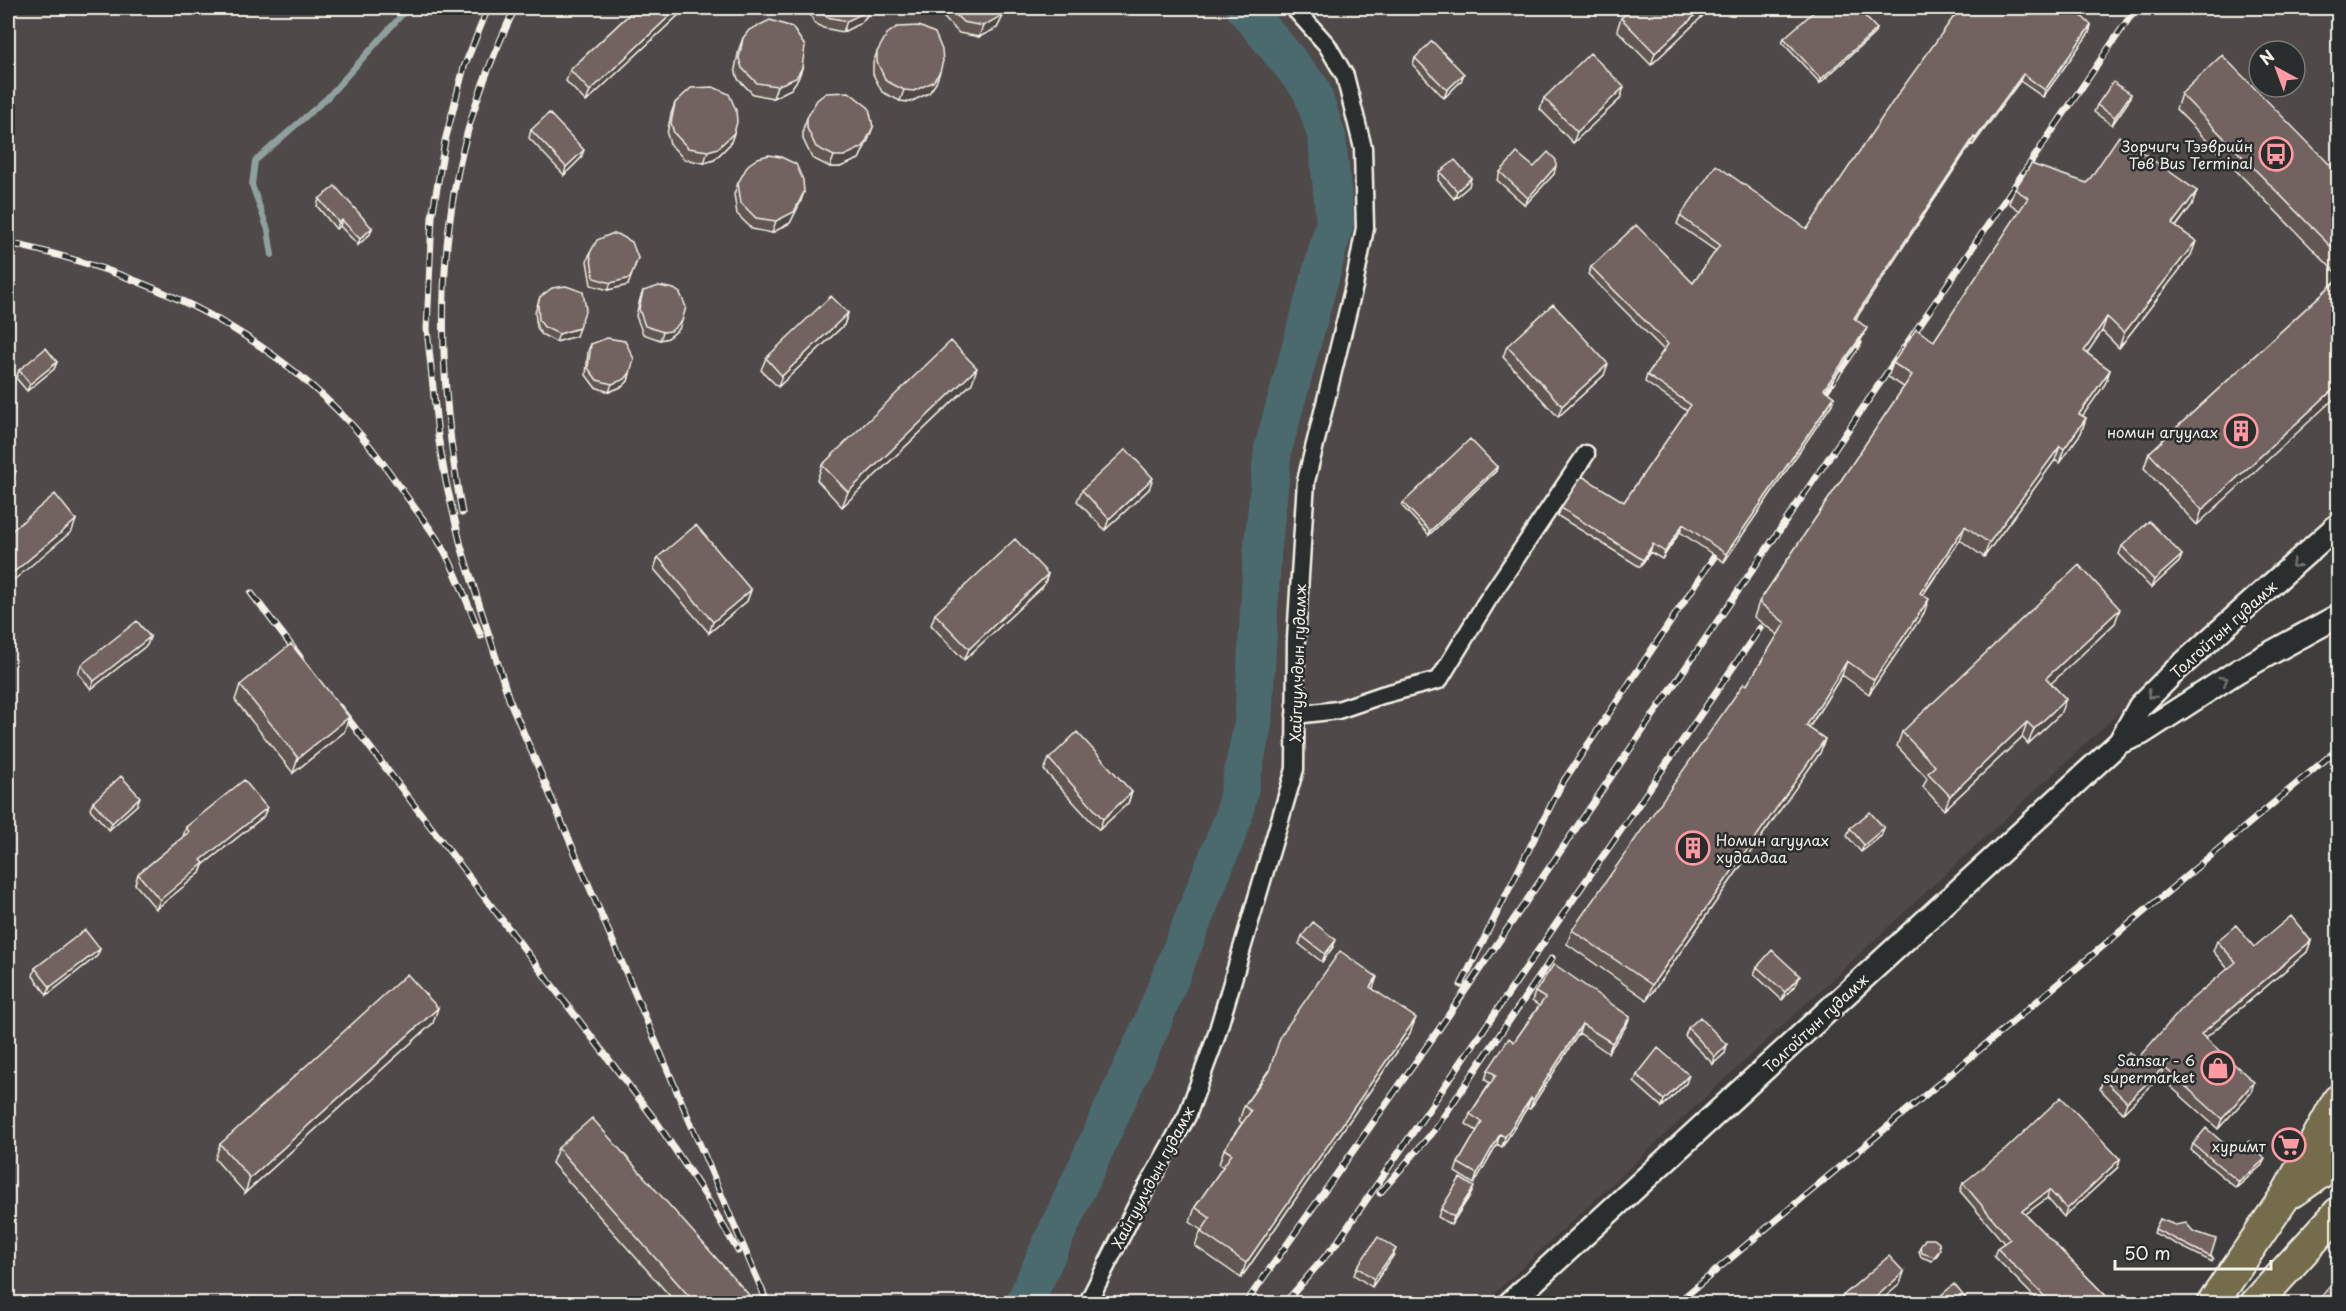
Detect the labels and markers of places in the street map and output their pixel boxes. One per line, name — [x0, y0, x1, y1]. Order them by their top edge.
place label: Зорчигч Тээврийн Төв Bus Terminal — [2121, 134, 2253, 174]
bus stop icon: Зорчигч Тээврийн Төв Bus Terminal — [2258, 136, 2294, 172]
building icon: номин агуулах — [2223, 413, 2259, 449]
place label: номин агуулах — [2107, 420, 2218, 443]
place label: Номин агуулах худалдаа — [1716, 828, 1829, 868]
building icon: Номин агуулах худалдаа — [1675, 830, 1711, 866]
place label: Sansar - 6 supermarket — [2103, 1048, 2195, 1088]
shop icon: Sansar - 6 supermarket — [2200, 1050, 2236, 1086]
supermarket icon: хуримт — [2271, 1127, 2307, 1163]
place label: хуримт — [2212, 1134, 2267, 1157]

